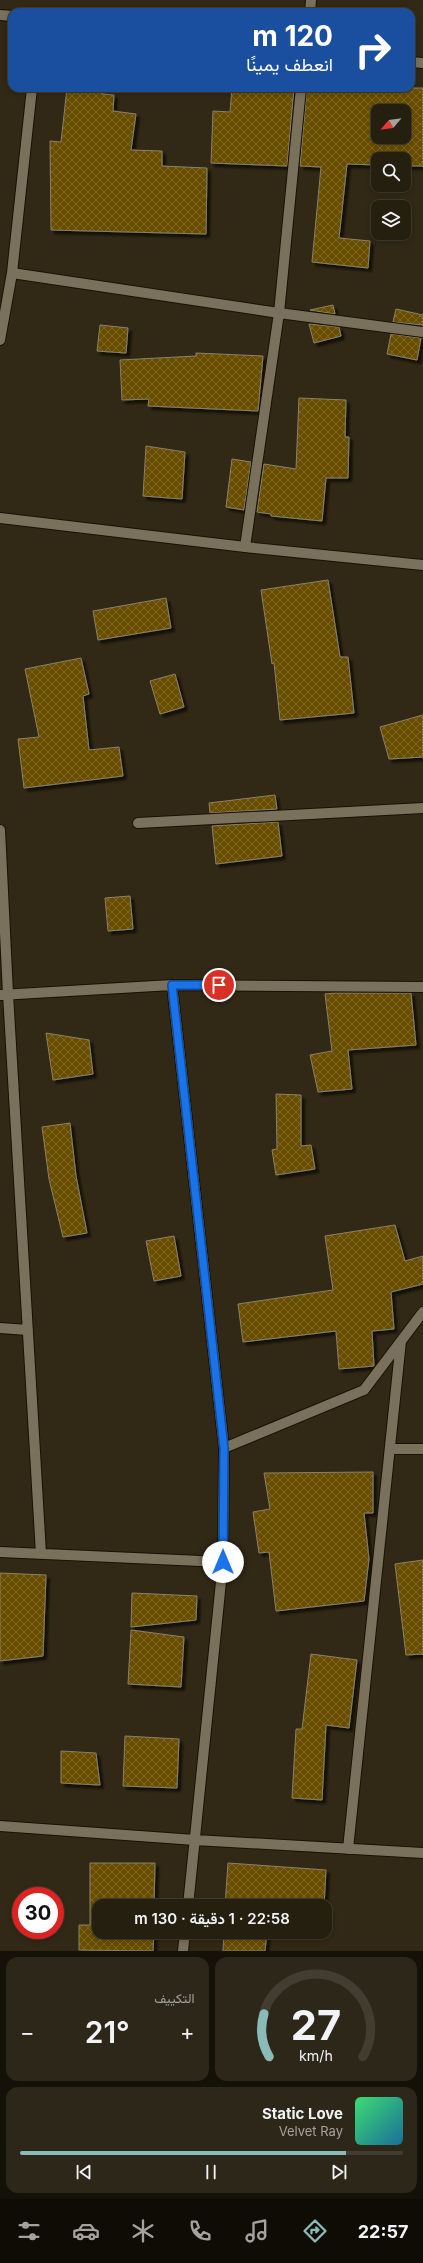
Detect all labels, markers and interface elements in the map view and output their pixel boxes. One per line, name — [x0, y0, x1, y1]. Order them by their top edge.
text: 120 m — [252, 19, 333, 53]
icon: right — [347, 24, 399, 76]
text: انعطف يمينًا — [246, 54, 333, 75]
north arrow — [371, 104, 411, 144]
map controls — [371, 104, 411, 240]
button: search — [371, 152, 411, 192]
button: layers — [371, 200, 411, 240]
pin — [202, 968, 236, 1002]
icon: arrive — [208, 974, 230, 996]
position arrow — [202, 1541, 244, 1583]
speed limit sign: 30 — [12, 1887, 64, 1939]
text: 22:58 · 1 دقيقة · 130 m — [134, 1909, 290, 1928]
text: التكييف — [154, 1990, 195, 2006]
text: 27 — [291, 2000, 341, 2050]
text: 21° — [85, 2014, 130, 2050]
text: − — [20, 2019, 35, 2045]
text: + — [180, 2019, 195, 2045]
text: km/h — [299, 2047, 333, 2064]
text: Static Love — [262, 2104, 343, 2123]
text: Velvet Ray — [279, 2123, 343, 2139]
icon: previous — [73, 2161, 95, 2183]
icon: pause — [200, 2161, 222, 2183]
icon: next — [328, 2161, 350, 2183]
icon: filters — [15, 2217, 43, 2245]
icon: car — [72, 2217, 100, 2245]
icon: climate — [129, 2217, 157, 2245]
icon: phone — [186, 2217, 214, 2245]
icon: music — [243, 2217, 271, 2245]
icon: directions — [301, 2217, 329, 2245]
text: 22:57 — [358, 2221, 408, 2242]

